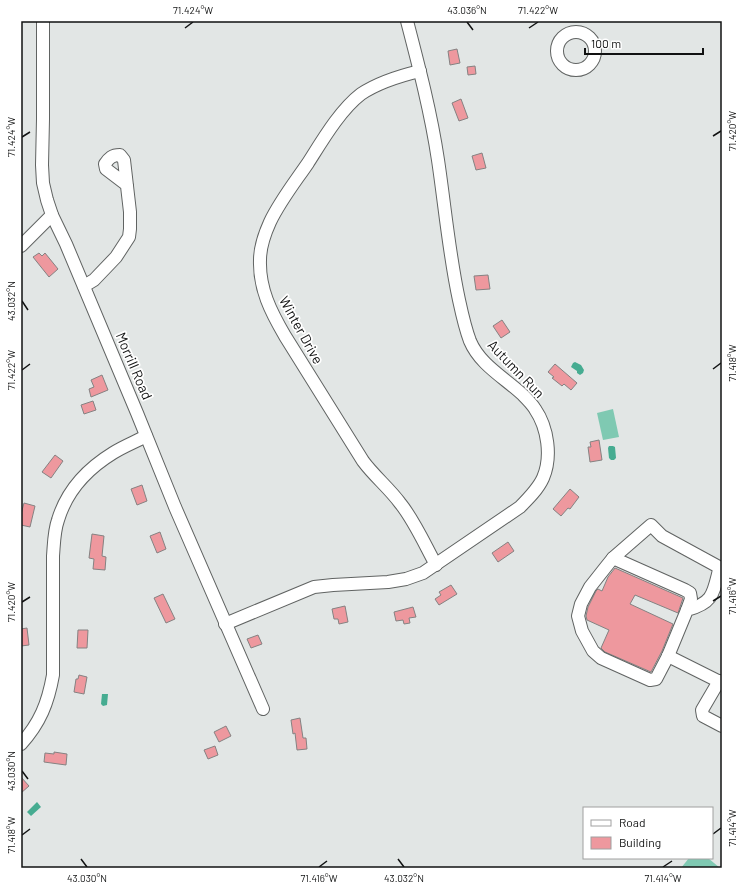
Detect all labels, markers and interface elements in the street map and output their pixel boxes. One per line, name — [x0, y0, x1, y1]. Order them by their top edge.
text: 71.424°W — [173, 4, 213, 16]
text: 43.036°N — [447, 4, 487, 16]
text: 71.422°W — [518, 4, 558, 16]
scale bar — [585, 30, 703, 56]
text: 100 m — [591, 36, 621, 50]
text: 71.420°W — [726, 111, 738, 151]
text: 71.424°W — [5, 117, 17, 157]
text: 43.032°N — [5, 281, 17, 321]
street label: Winter Drive — [276, 293, 327, 367]
street label: Morrill Road — [113, 330, 156, 402]
street label: Autumn Run — [484, 336, 548, 401]
text: 71.418°W — [726, 344, 738, 381]
text: 71.422°W — [5, 350, 17, 390]
text: 71.416°W — [726, 577, 738, 614]
text: 71.420°W — [5, 582, 17, 622]
text: 43.030°N — [5, 751, 17, 791]
legend — [583, 807, 713, 859]
text: 71.414°W — [726, 809, 738, 847]
text: Road — [619, 815, 646, 829]
text: 71.418°W — [5, 816, 17, 853]
text: Building — [619, 835, 661, 849]
text: 43.030°N — [67, 872, 107, 884]
text: 71.416°W — [301, 872, 338, 884]
text: 43.032°N — [384, 872, 424, 884]
text: 71.414°W — [644, 872, 682, 884]

